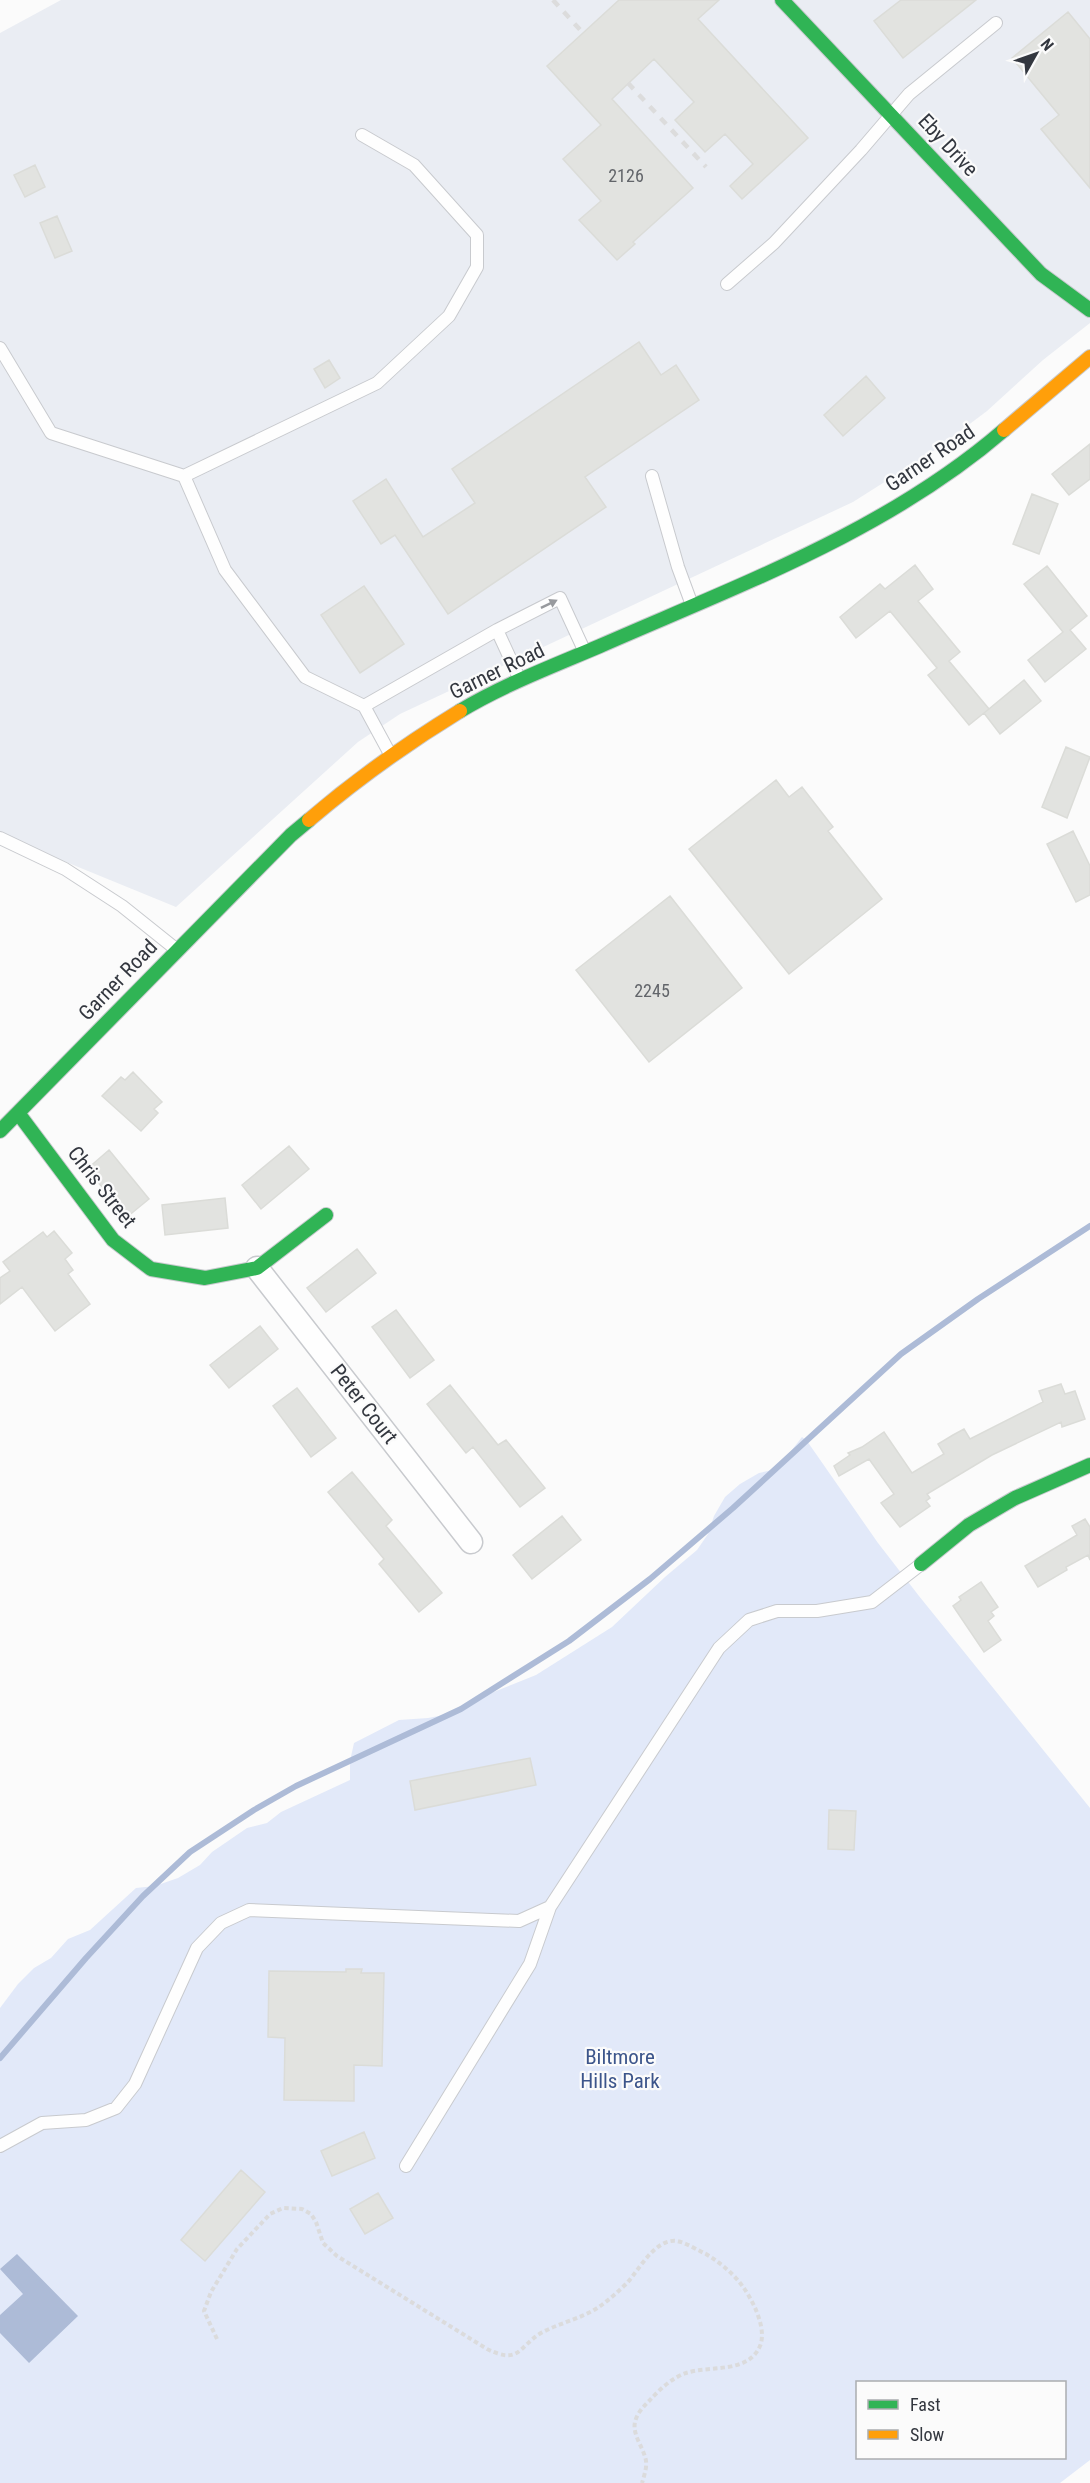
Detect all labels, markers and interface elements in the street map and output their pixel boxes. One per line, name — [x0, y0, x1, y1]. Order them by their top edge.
north arrow — [1006, 24, 1066, 84]
text: N — [1037, 35, 1058, 55]
street label: Eby Drive — [913, 109, 983, 181]
house number: 2126 — [608, 165, 644, 186]
street label: Garner Road — [881, 419, 979, 497]
one-way arrow — [540, 599, 558, 609]
street label: Garner Road — [446, 638, 548, 704]
street label: Garner Road — [74, 935, 162, 1025]
house number: 2245 — [634, 980, 670, 1001]
street label: Chris Street — [63, 1141, 141, 1233]
street label: Peter Court — [325, 1359, 403, 1449]
park label: Biltmore Hills Park — [580, 2045, 660, 2093]
legend — [856, 2381, 1066, 2459]
text: Fast — [910, 2394, 941, 2415]
text: Slow — [910, 2424, 945, 2445]

